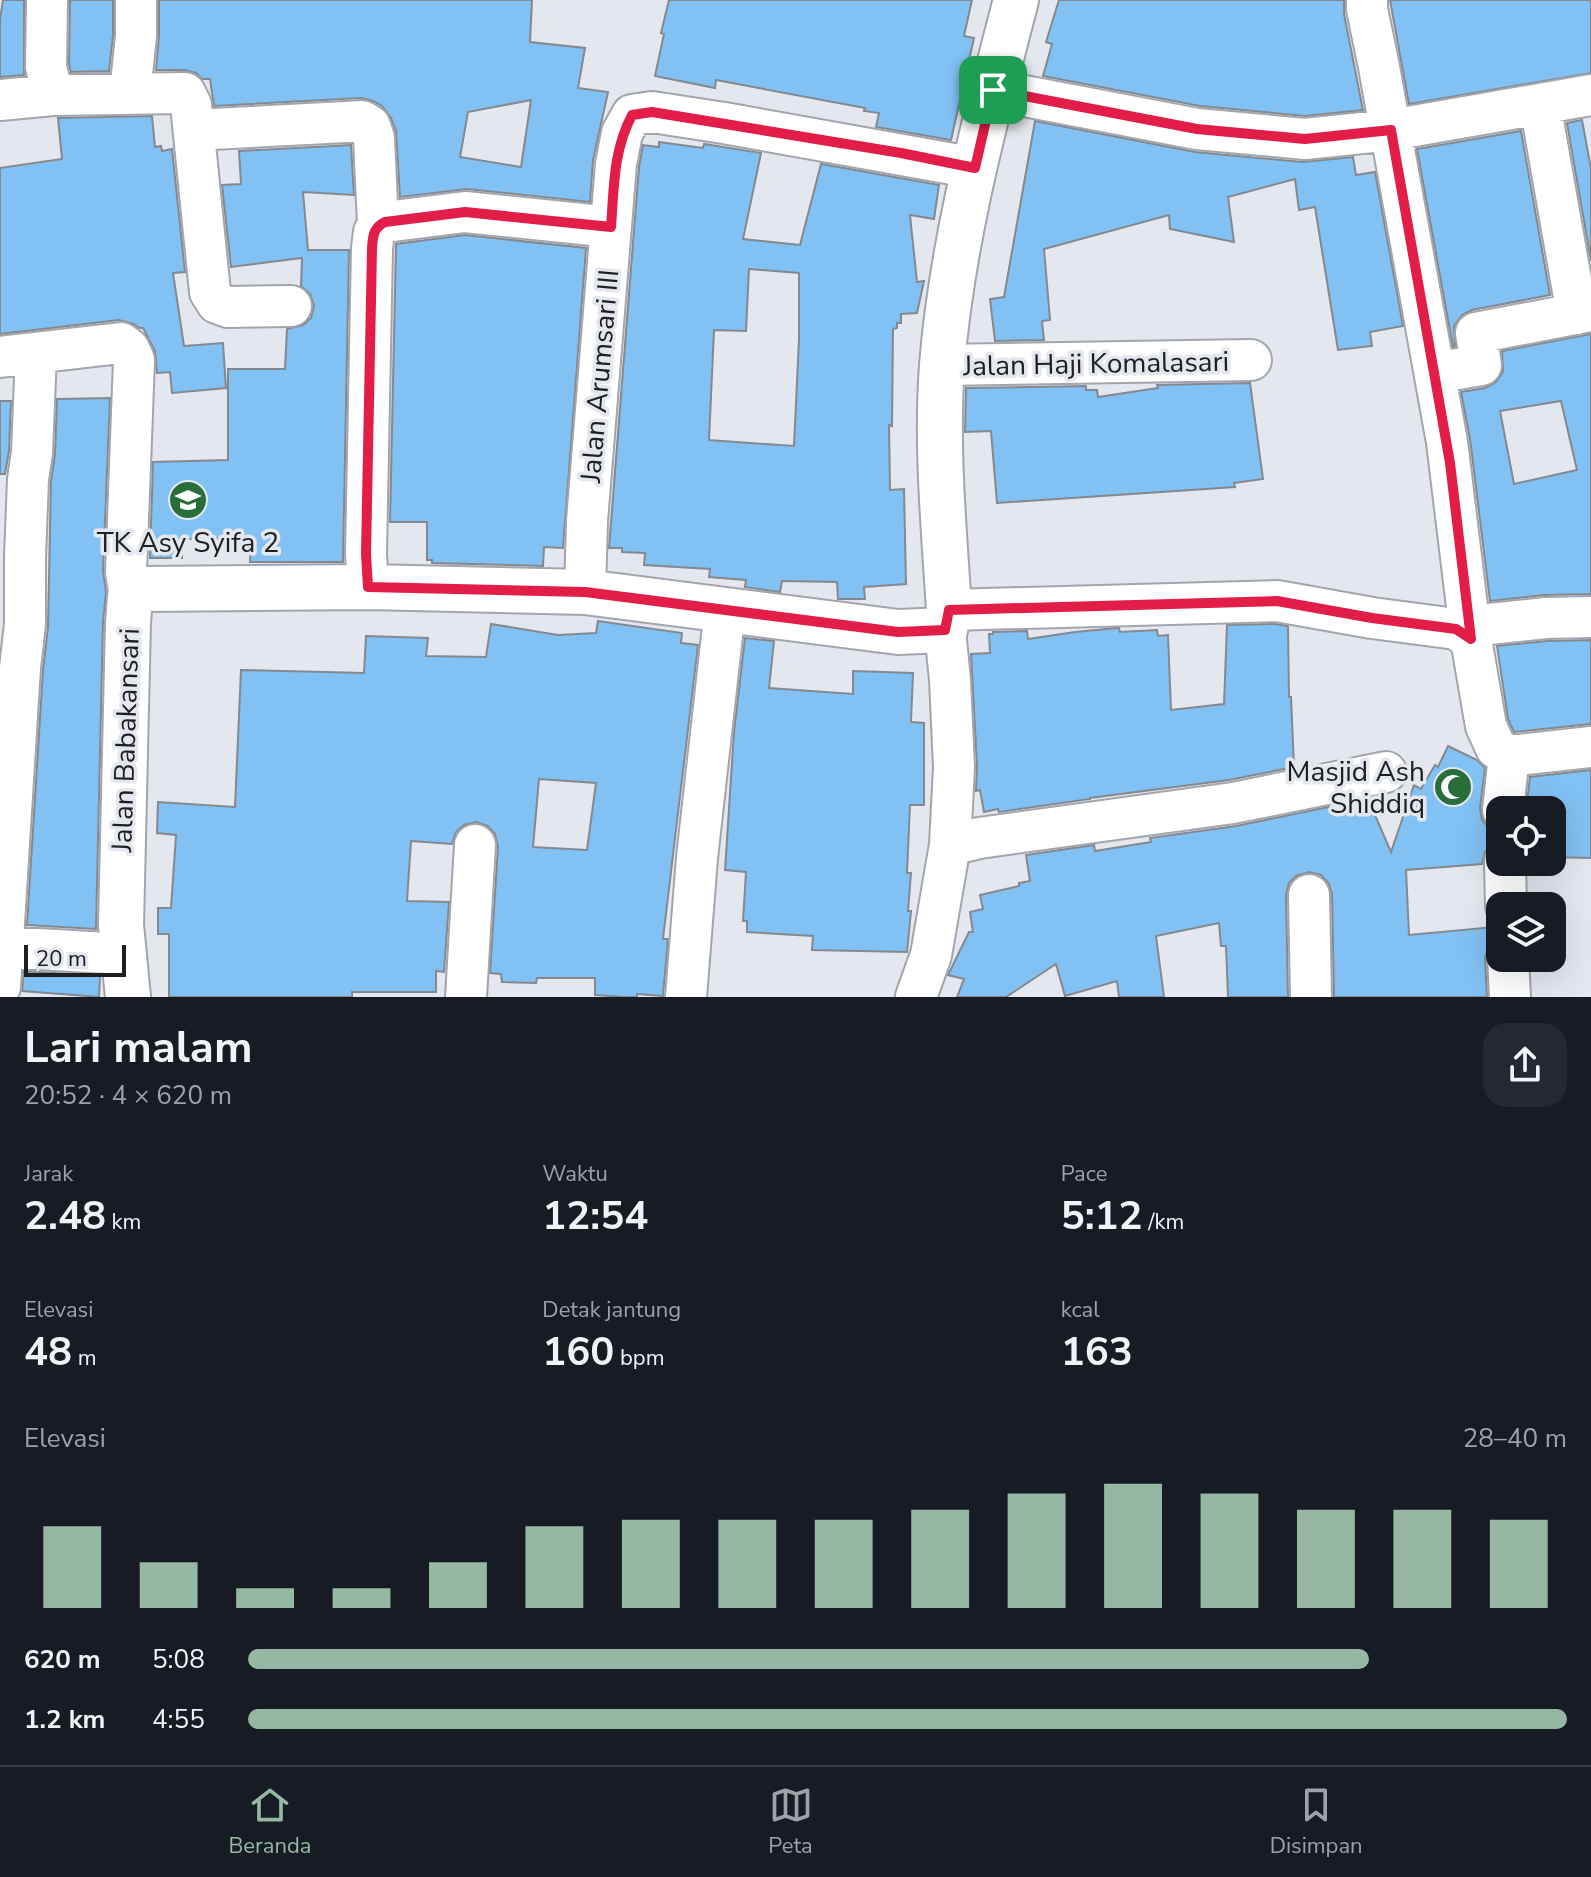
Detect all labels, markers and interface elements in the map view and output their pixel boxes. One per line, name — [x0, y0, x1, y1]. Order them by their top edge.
pin — [959, 56, 1027, 124]
icon: arrive — [971, 68, 1015, 112]
street label: Jalan Arumsari III — [572, 268, 628, 485]
street label: Jalan Haji Komalasari — [962, 343, 1229, 385]
school or university icon: TK Asy Syifa 2 — [167, 479, 209, 521]
place label: TK Asy Syifa 2 — [97, 524, 279, 562]
street label: Jalan Babakansari — [103, 627, 149, 854]
place label: Masjid Ash Shiddiq — [1287, 753, 1425, 823]
mosque icon: Masjid Ash Shiddiq — [1432, 766, 1474, 808]
map controls — [1486, 796, 1566, 972]
button: locate — [1486, 796, 1566, 876]
button: layers — [1486, 892, 1566, 972]
scale bar — [24, 941, 126, 977]
text: 20 m — [36, 944, 87, 974]
text: Lari malam — [24, 1018, 253, 1078]
button: share — [1483, 1023, 1567, 1107]
text: 20:52 · 4 × 620 m — [24, 1078, 232, 1113]
text: Jarak — [24, 1159, 73, 1189]
text: Waktu — [542, 1159, 608, 1189]
text: Pace — [1061, 1159, 1107, 1189]
text: 2.48 — [24, 1189, 106, 1243]
text: 12:54 — [542, 1189, 648, 1243]
text: 5:12 — [1061, 1189, 1143, 1243]
text: km — [106, 1207, 141, 1237]
text: /km — [1143, 1207, 1184, 1237]
text: Elevasi — [24, 1295, 93, 1325]
text: Detak jantung — [542, 1295, 681, 1325]
text: kcal — [1061, 1295, 1100, 1325]
text: 48 — [24, 1325, 72, 1379]
text: 160 — [542, 1325, 614, 1379]
text: 163 — [1061, 1325, 1133, 1379]
text: m — [72, 1343, 97, 1373]
text: bpm — [614, 1343, 664, 1373]
text: Elevasi — [24, 1421, 106, 1456]
text: 28–40 m — [1463, 1421, 1567, 1456]
text: 620 m — [24, 1642, 101, 1677]
text: 5:08 — [152, 1642, 205, 1677]
text: 1.2 km — [24, 1702, 105, 1737]
text: 4:55 — [152, 1702, 205, 1737]
tab: Beranda — [228, 1783, 311, 1861]
tab: Peta — [768, 1783, 813, 1861]
tab: Disimpan — [1270, 1783, 1363, 1861]

